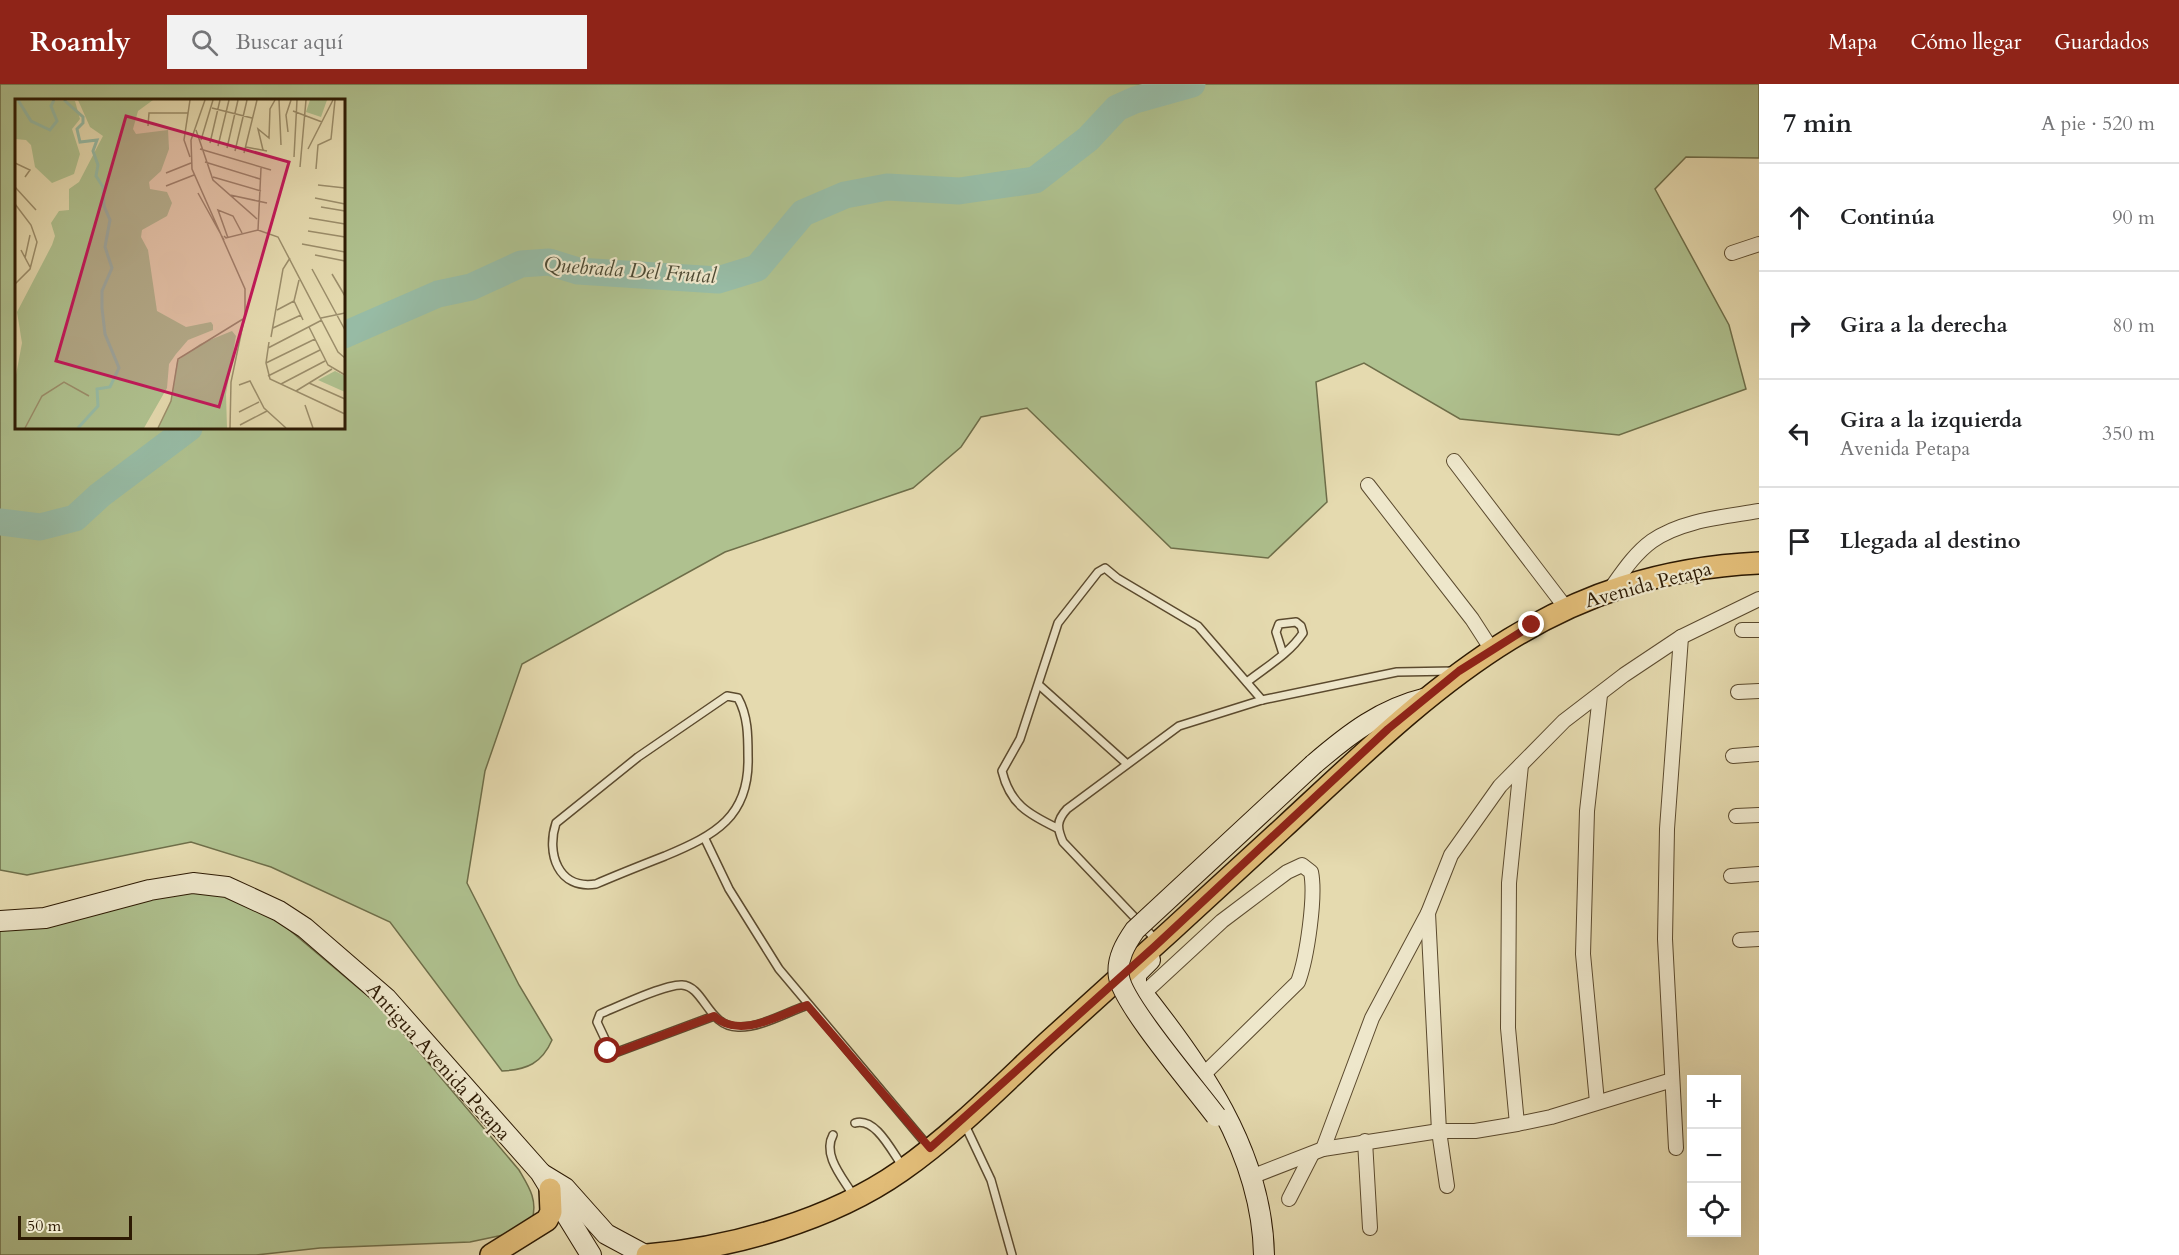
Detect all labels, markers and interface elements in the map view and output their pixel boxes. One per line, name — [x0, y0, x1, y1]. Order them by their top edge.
search box — [167, 15, 587, 69]
text: Roamly — [30, 23, 131, 61]
icon: search — [188, 26, 221, 59]
text: Buscar aquí — [236, 27, 343, 57]
text: Mapa — [1828, 28, 1877, 57]
text: Cómo llegar — [1910, 28, 2021, 57]
text: Guardados — [2054, 28, 2149, 57]
inset map — [15, 99, 345, 429]
text: 7 min — [1783, 106, 1852, 141]
text: A pie · 520 m — [2041, 110, 2155, 137]
icon: ahead — [1783, 201, 1816, 234]
text: Continúa — [1840, 202, 1935, 232]
text: 90 m — [2112, 204, 2155, 231]
water label: Quebrada Del Frutal — [543, 250, 719, 291]
icon: right — [1783, 309, 1816, 342]
text: Gira a la derecha — [1840, 310, 2008, 340]
text: 80 m — [2112, 312, 2155, 339]
text: Gira a la izquierda — [1840, 405, 2023, 435]
icon: left — [1783, 417, 1816, 450]
text: 350 m — [2102, 420, 2155, 447]
text: Avenida Petapa — [1840, 435, 1970, 462]
icon: arrive — [1783, 525, 1816, 558]
text: Llegada al destino — [1840, 526, 2021, 556]
street label: Avenida Petapa — [1582, 554, 1715, 614]
route end — [1518, 611, 1544, 637]
street label: Antigua Avenida Petapa — [360, 977, 517, 1146]
route start — [594, 1037, 620, 1063]
map controls — [1687, 1075, 1741, 1237]
button: + — [1687, 1075, 1741, 1129]
button: − — [1687, 1129, 1741, 1183]
button: locate — [1687, 1183, 1741, 1237]
scale bar — [18, 1213, 132, 1240]
text: 50 m — [27, 1215, 61, 1237]

